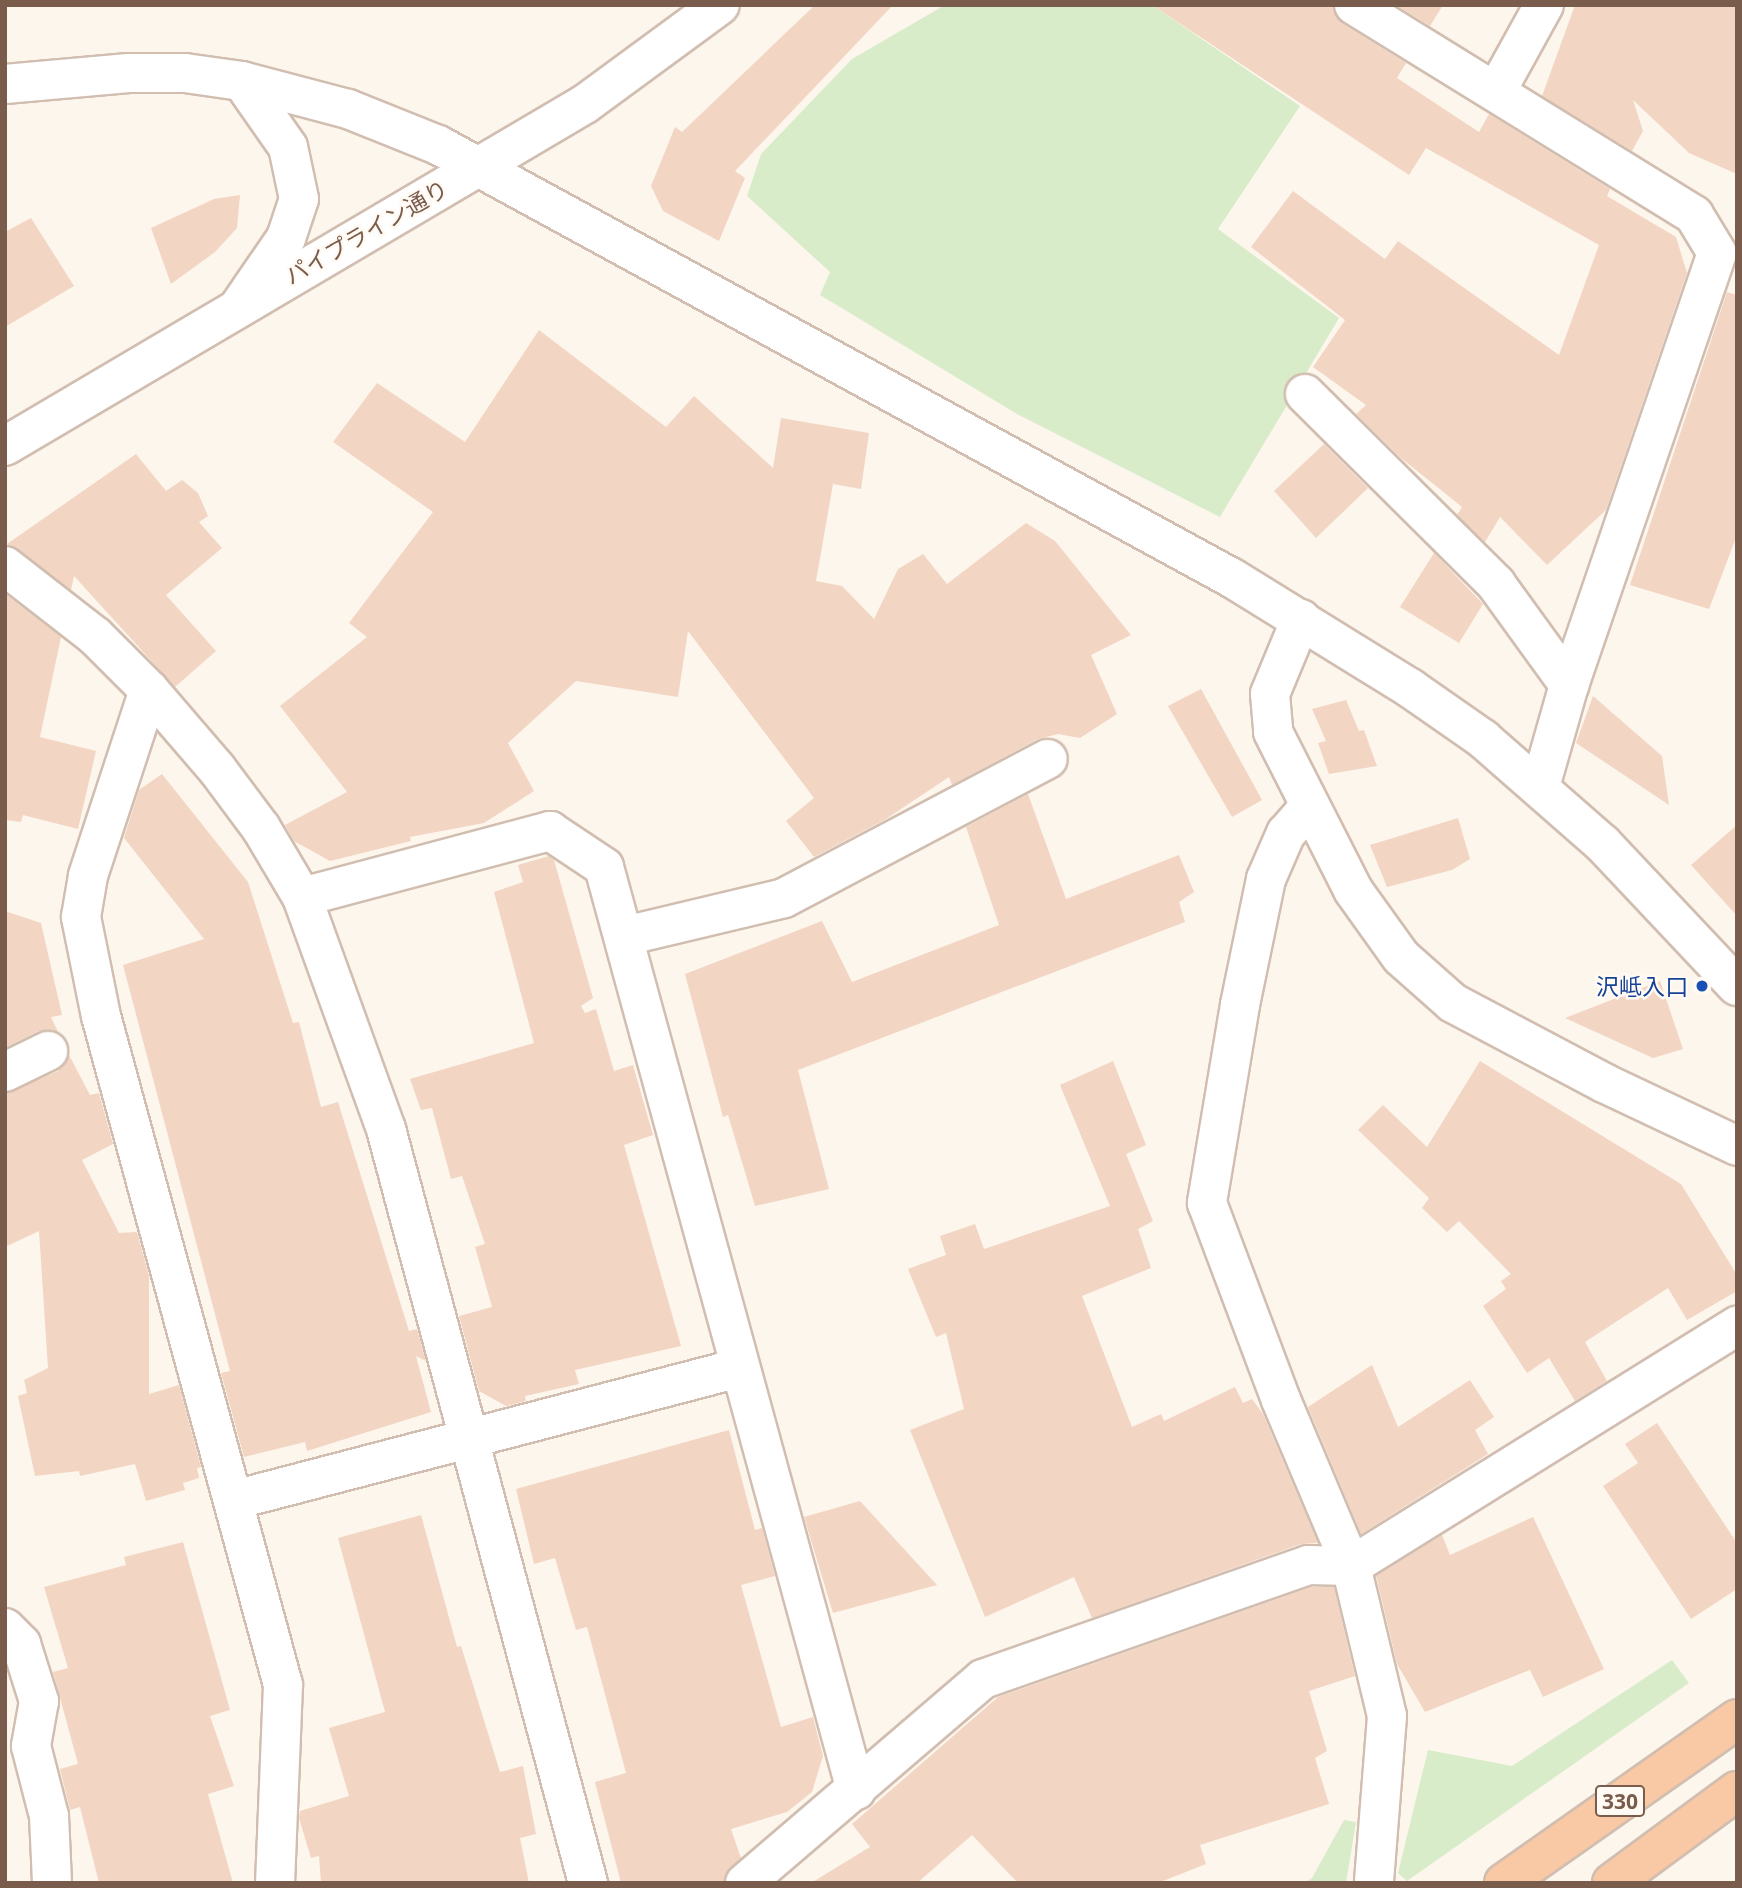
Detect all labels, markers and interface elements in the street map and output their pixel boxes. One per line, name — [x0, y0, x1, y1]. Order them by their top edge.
street label: パイプライン通り — [279, 174, 453, 290]
place label: 沢岻入口 — [1596, 972, 1688, 1000]
marker: 沢岻入口 — [1694, 978, 1710, 994]
road number: 330 — [1594, 1784, 1646, 1818]

